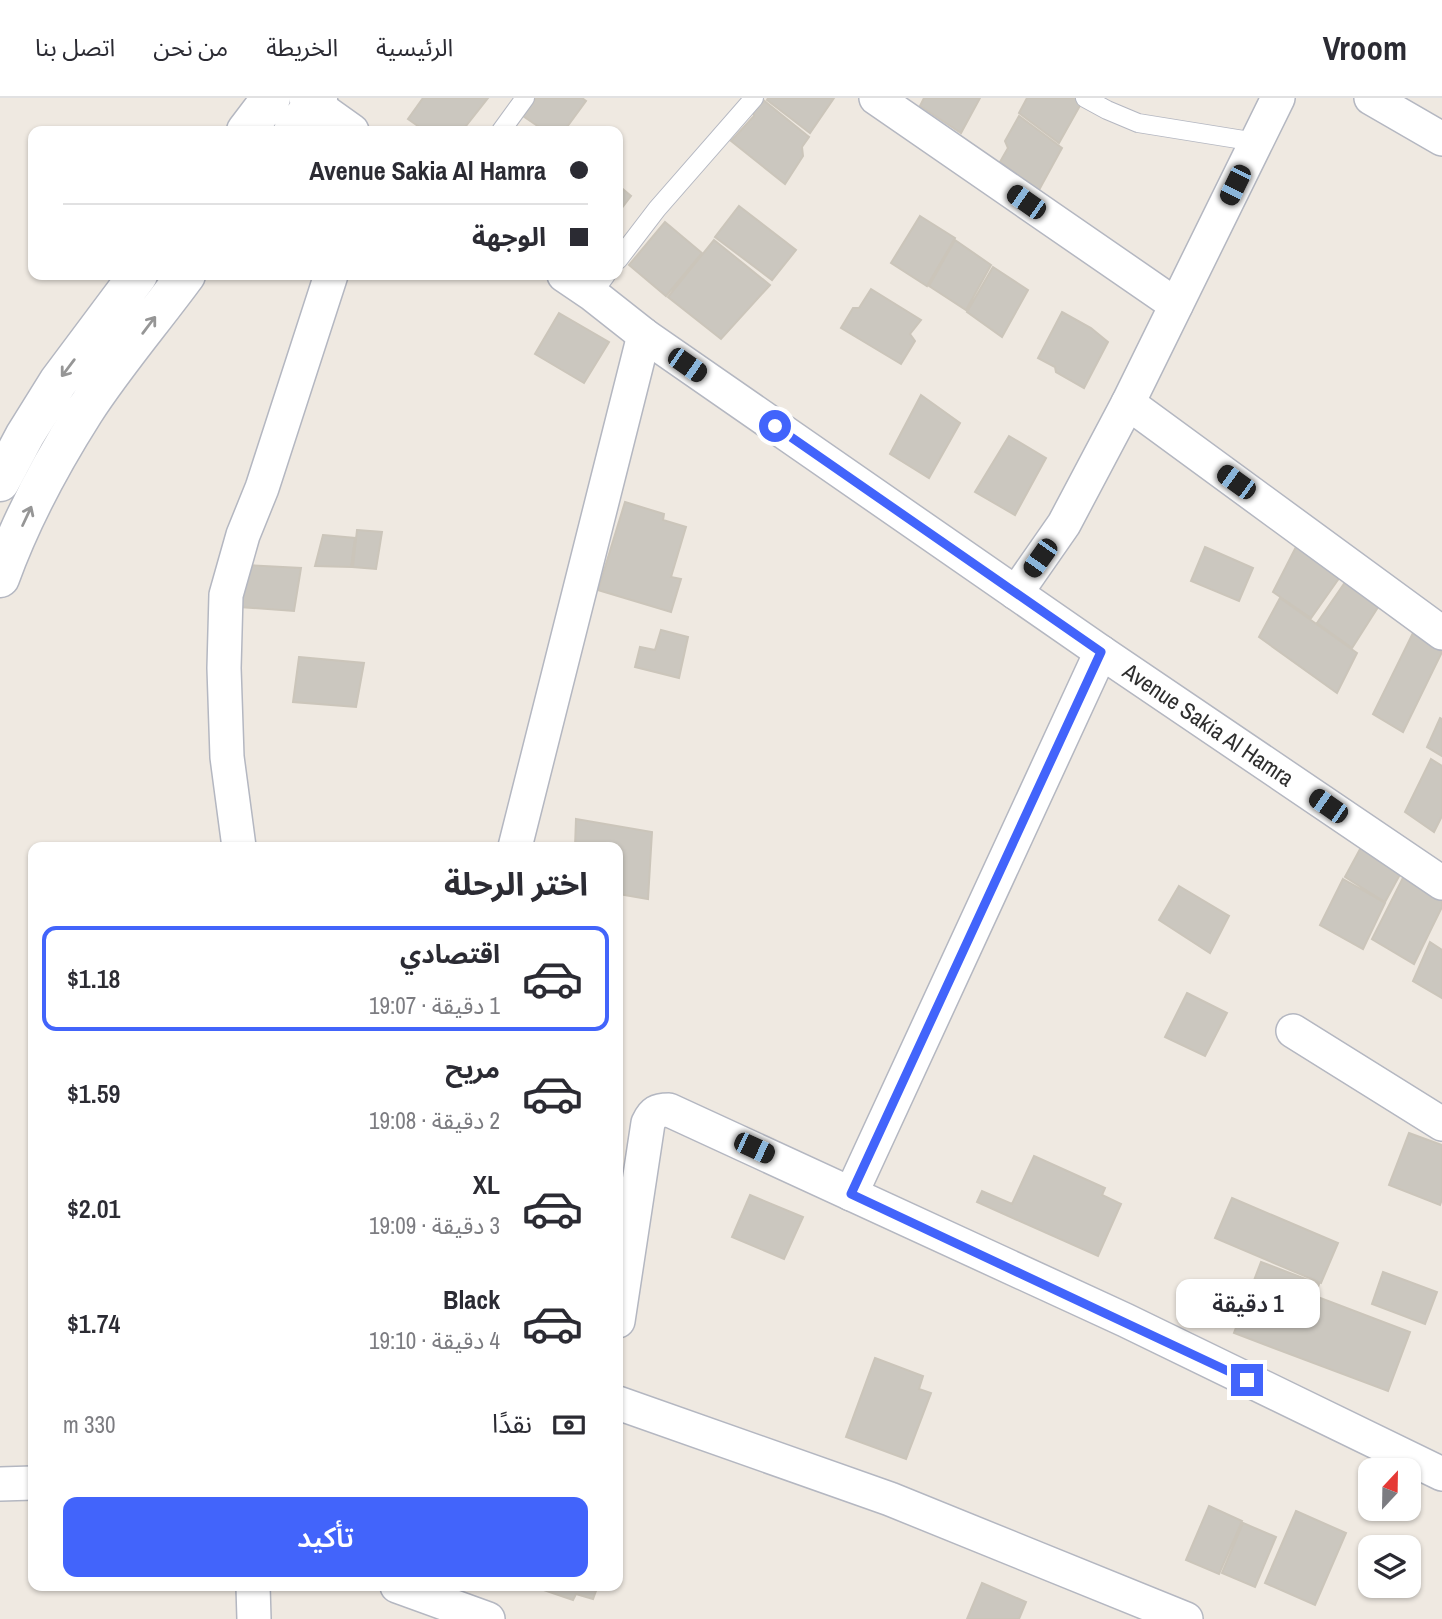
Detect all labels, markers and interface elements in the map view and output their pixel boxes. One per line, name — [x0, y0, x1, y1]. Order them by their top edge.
text: Vroom — [1323, 26, 1407, 70]
text: اتصل بنا — [35, 31, 115, 63]
text: من نحن — [153, 31, 228, 63]
text: الخريطة — [266, 31, 338, 63]
text: الرئيسية — [376, 31, 453, 63]
text: Avenue Sakia Al Hamra — [309, 153, 546, 188]
car — [1217, 162, 1254, 208]
car — [1003, 181, 1050, 223]
text: الوجهة — [472, 219, 546, 254]
one-way arrow — [142, 316, 156, 335]
car — [664, 344, 711, 386]
one-way arrow — [60, 359, 75, 377]
route start — [759, 410, 791, 442]
car — [1213, 461, 1260, 503]
one-way arrow — [21, 506, 34, 527]
car — [1020, 535, 1061, 581]
street label: Avenue Sakia Al Hamra — [1116, 655, 1301, 794]
car — [1305, 785, 1352, 827]
text: اختر الرحلة — [444, 862, 588, 905]
text: اقتصادي — [400, 936, 500, 971]
icon: car — [521, 947, 584, 1010]
text: $1.18 — [67, 961, 120, 996]
text: 1 دقيقة · 19:07 — [369, 990, 500, 1021]
text: مريح — [445, 1051, 500, 1086]
icon: car — [521, 1062, 584, 1125]
text: $1.59 — [67, 1076, 120, 1111]
text: 2 دقيقة · 19:08 — [369, 1105, 500, 1136]
car — [731, 1130, 778, 1166]
text: XL — [473, 1167, 500, 1202]
icon: car — [521, 1177, 584, 1240]
text: $2.01 — [67, 1191, 120, 1226]
text: 3 دقيقة · 19:09 — [369, 1210, 500, 1241]
callout: 1 دقيقة — [1175, 1278, 1319, 1328]
text: Black — [443, 1282, 500, 1317]
text: 1 دقيقة — [1212, 1288, 1284, 1319]
icon: car — [521, 1292, 584, 1355]
text: $1.74 — [67, 1306, 120, 1341]
text: 4 دقيقة · 19:10 — [369, 1325, 500, 1356]
route end — [1231, 1364, 1263, 1396]
text: نقدًا — [492, 1406, 532, 1441]
icon: cash — [550, 1406, 588, 1444]
text: 330 m — [63, 1409, 115, 1440]
north arrow — [1358, 1458, 1421, 1521]
map controls — [1358, 1458, 1421, 1598]
button: تأكيد — [63, 1497, 588, 1577]
button: layers — [1358, 1535, 1421, 1598]

